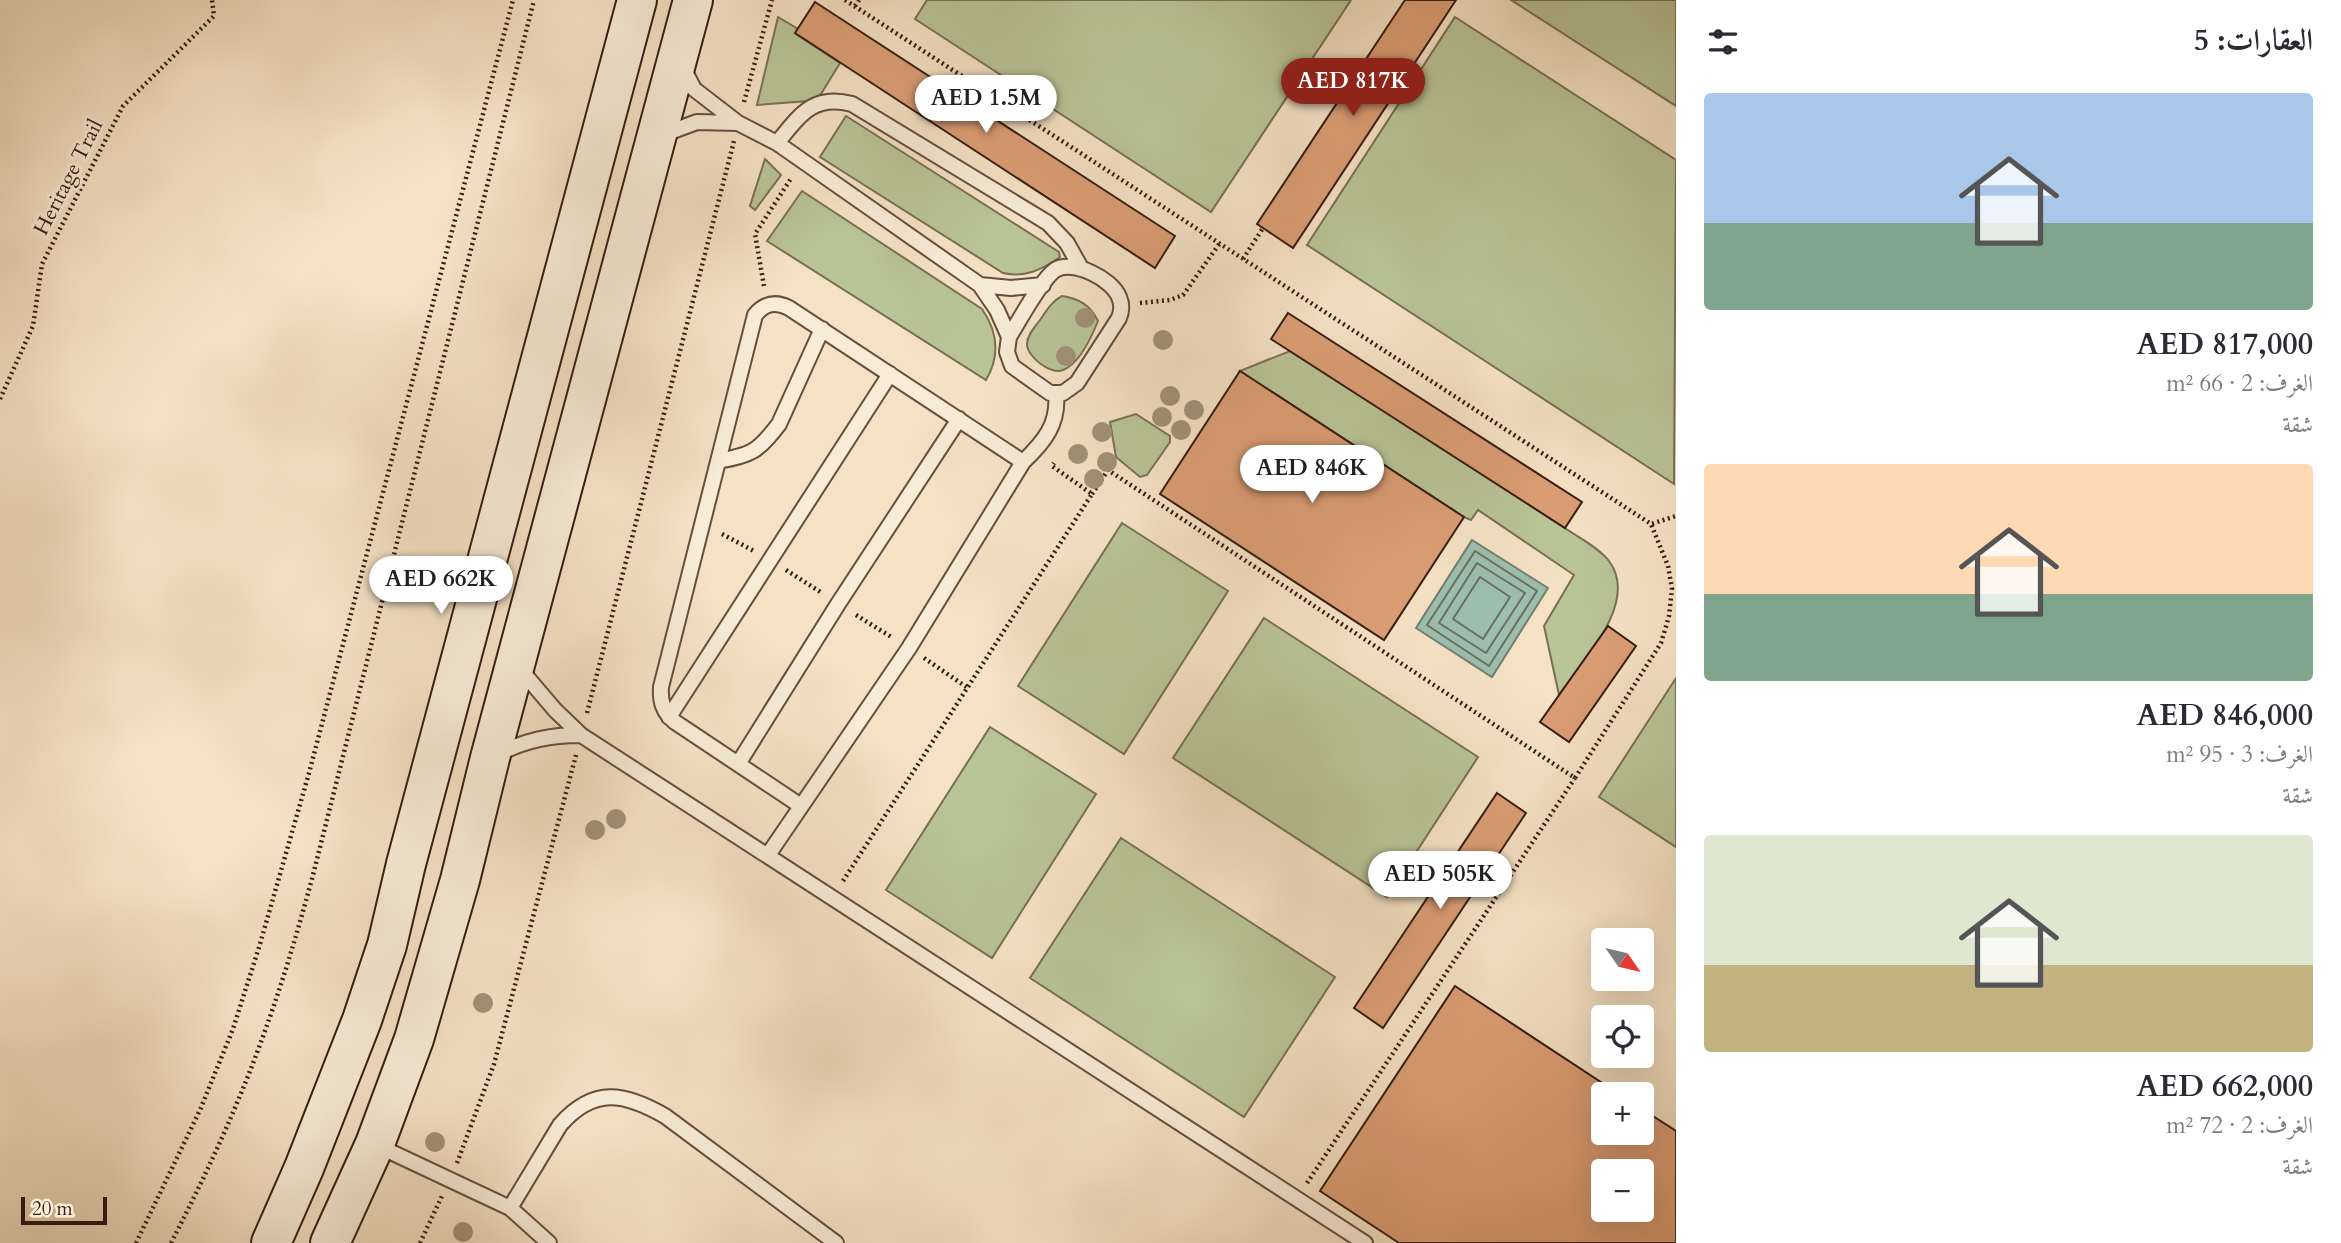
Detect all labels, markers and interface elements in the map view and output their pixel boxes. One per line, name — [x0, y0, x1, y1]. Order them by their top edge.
text: العقارات: 5 — [2194, 20, 2313, 61]
icon: filters — [1704, 23, 1742, 61]
pin: AED 817K — [1281, 58, 1425, 118]
text: AED 817K — [1297, 65, 1409, 96]
pin: AED 1.5M — [914, 76, 1058, 135]
text: AED 1.5M — [931, 82, 1041, 113]
street label: Heritage Trail — [27, 114, 110, 240]
icon: home — [1946, 138, 2072, 264]
text: AED 817,000 — [2137, 324, 2313, 365]
text: الغرف: 2 · 66 m² — [2166, 368, 2313, 399]
text: شقة — [2283, 409, 2313, 440]
pin: AED 846K — [1240, 446, 1384, 505]
text: AED 846K — [1256, 452, 1368, 483]
icon: home — [1946, 509, 2072, 635]
pin: AED 662K — [369, 556, 513, 616]
text: AED 662K — [385, 563, 497, 594]
text: AED 846,000 — [2137, 695, 2313, 736]
text: الغرف: 3 · 95 m² — [2166, 739, 2313, 770]
text: شقة — [2283, 780, 2313, 811]
pin: AED 505K — [1368, 852, 1512, 911]
text: AED 505K — [1384, 858, 1496, 889]
icon: home — [1946, 880, 2072, 1006]
north arrow — [1591, 928, 1654, 990]
map controls — [1591, 928, 1654, 1222]
button: locate — [1591, 1005, 1654, 1068]
text: AED 662,000 — [2137, 1066, 2313, 1107]
button: + — [1591, 1082, 1654, 1145]
text: الغرف: 2 · 72 m² — [2166, 1110, 2313, 1141]
text: شقة — [2283, 1151, 2313, 1182]
button: − — [1591, 1159, 1654, 1222]
scale bar — [21, 1194, 107, 1226]
text: 20 m — [32, 1196, 73, 1222]

